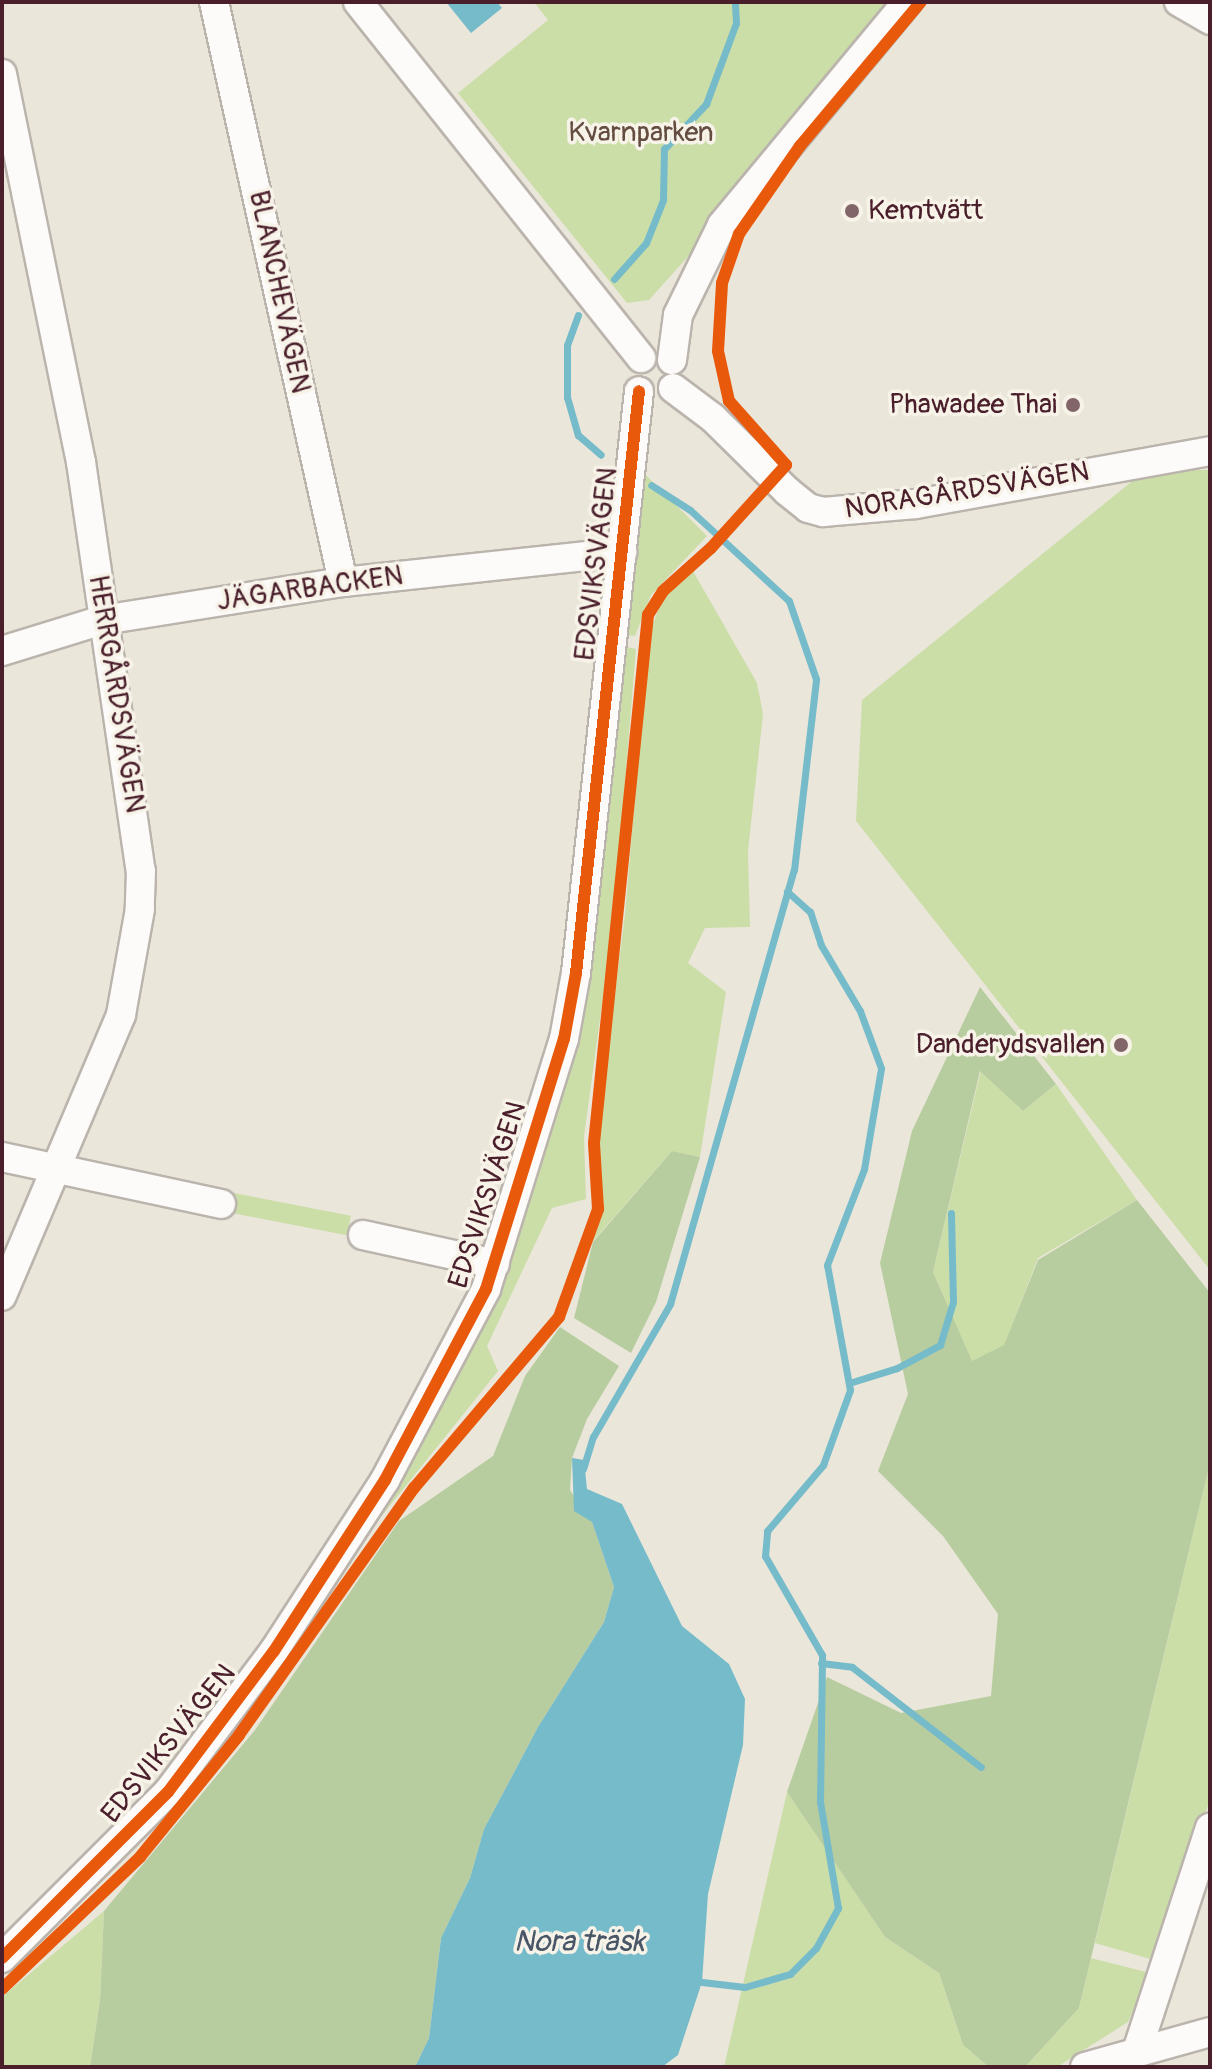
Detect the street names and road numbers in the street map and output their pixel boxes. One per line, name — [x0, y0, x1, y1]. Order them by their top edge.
street label: BLANCHEVÄGEN — [241, 187, 317, 397]
street label: NORAGÅRDSVÄGEN — [842, 455, 1092, 527]
street label: EDSVIKSVÄGEN — [568, 465, 626, 663]
street label: JÄGARBACKEN — [215, 559, 405, 619]
street label: HERRGÅRDSVÄGEN — [81, 573, 151, 815]
street label: EDSVIKSVÄGEN — [442, 1097, 534, 1293]
street label: EDSVIKSVÄGEN — [95, 1658, 243, 1830]

